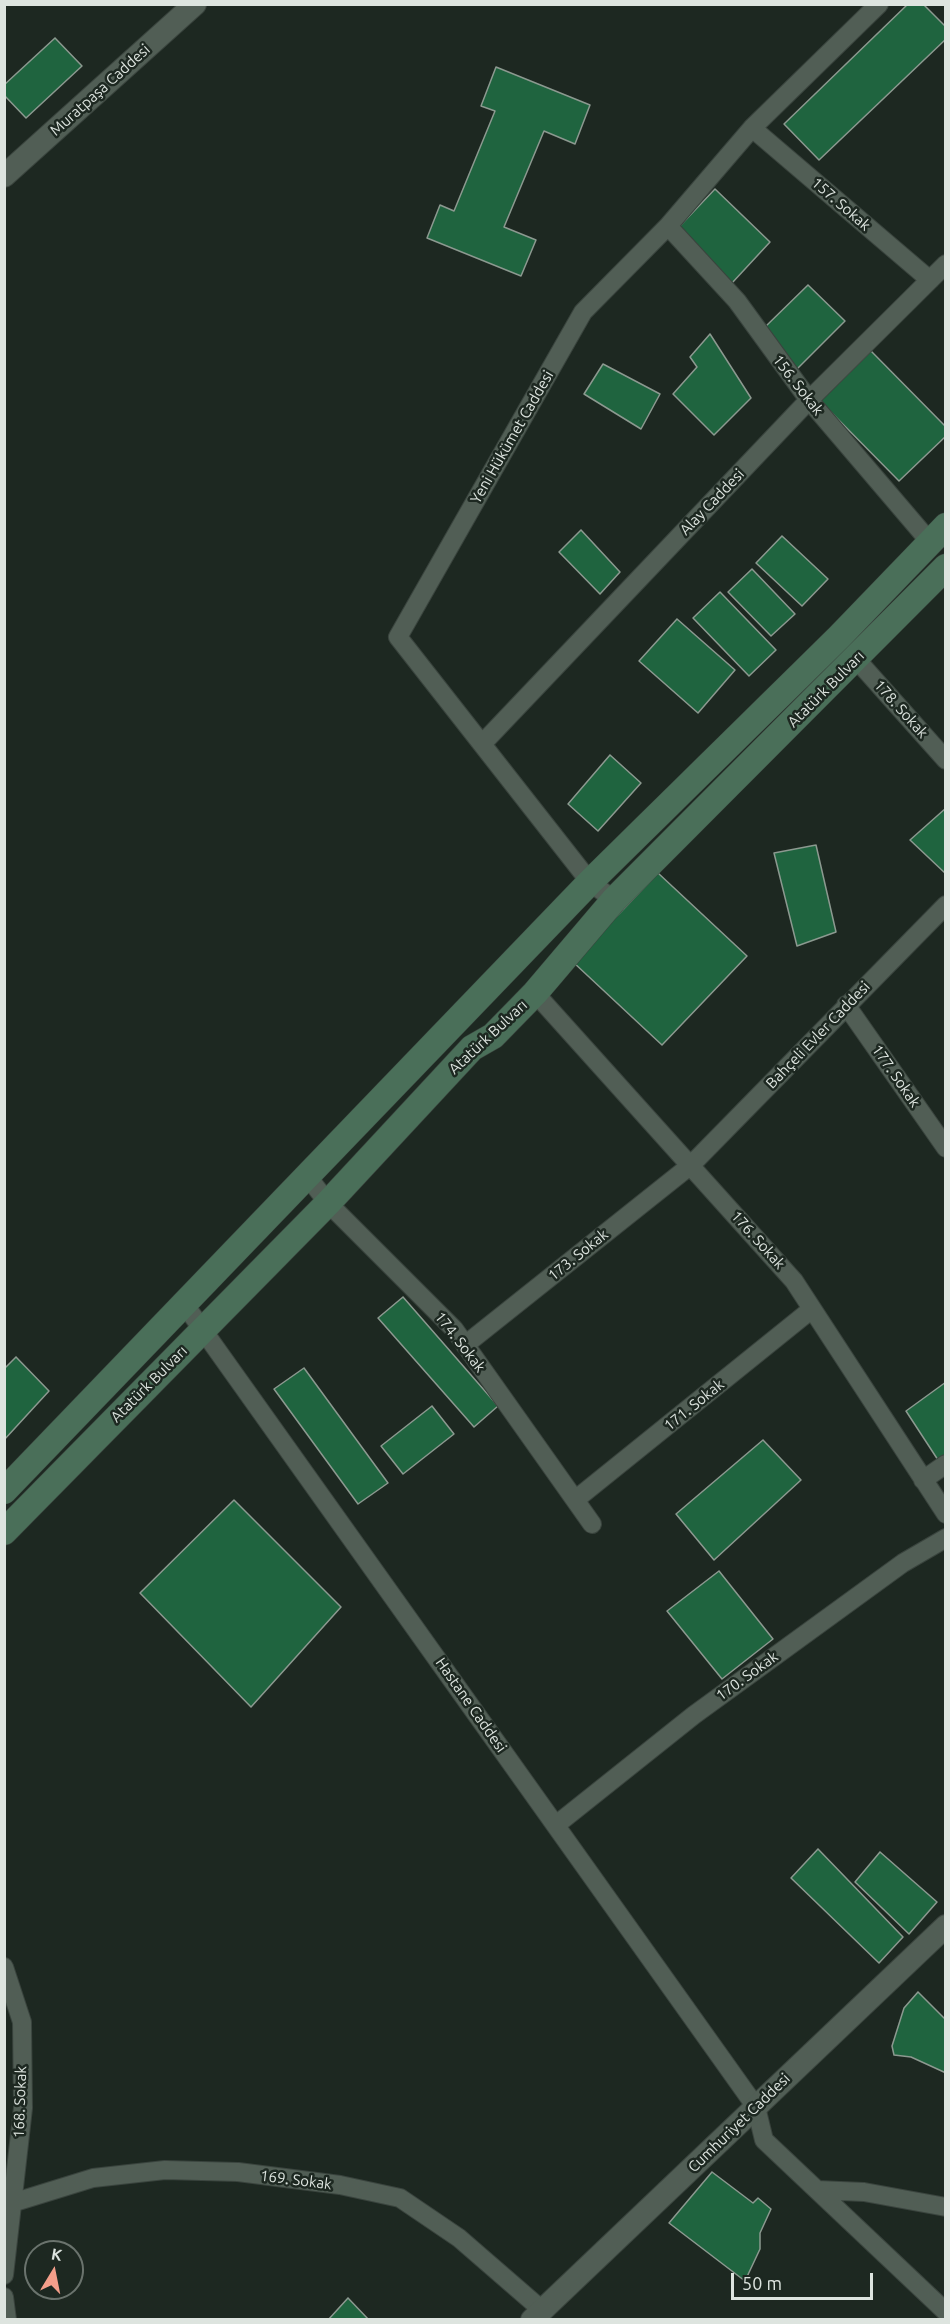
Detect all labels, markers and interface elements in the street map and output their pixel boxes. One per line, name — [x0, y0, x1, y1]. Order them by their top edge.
street label: Muratpaşa Caddesi — [46, 41, 154, 139]
street label: 157. Sokak — [808, 174, 874, 234]
street label: 156. Sokak — [769, 351, 827, 419]
street label: Yeni Hükümet Caddesi — [467, 367, 557, 507]
street label: Alay Caddesi — [676, 465, 748, 539]
street label: Atatürk Bulvarı — [784, 647, 868, 731]
street label: 178. Sokak — [870, 676, 932, 742]
street label: Bahçeli Evler Caddesi — [762, 978, 874, 1092]
street label: Atatürk Bulvarı — [445, 996, 531, 1078]
street label: 177. Sokak — [868, 1041, 924, 1111]
street label: 176. Sokak — [727, 1207, 789, 1273]
street label: 173. Sokak — [544, 1225, 612, 1285]
street label: 174. Sokak — [431, 1308, 489, 1376]
street label: Atatürk Bulvarı — [107, 1342, 191, 1426]
street label: 171. Sokak — [660, 1375, 728, 1435]
street label: 170. Sokak — [713, 1648, 781, 1704]
street label: Hastane Caddesi — [432, 1654, 510, 1756]
street label: 168. Sokak — [10, 2066, 30, 2138]
street label: Cumhuriyet Caddesi — [684, 2070, 794, 2176]
street label: 169. Sokak — [259, 2167, 333, 2193]
north arrow — [24, 2240, 84, 2300]
text: K — [50, 2244, 64, 2264]
scale bar — [734, 2261, 876, 2299]
text: 50 m — [742, 2273, 782, 2293]

